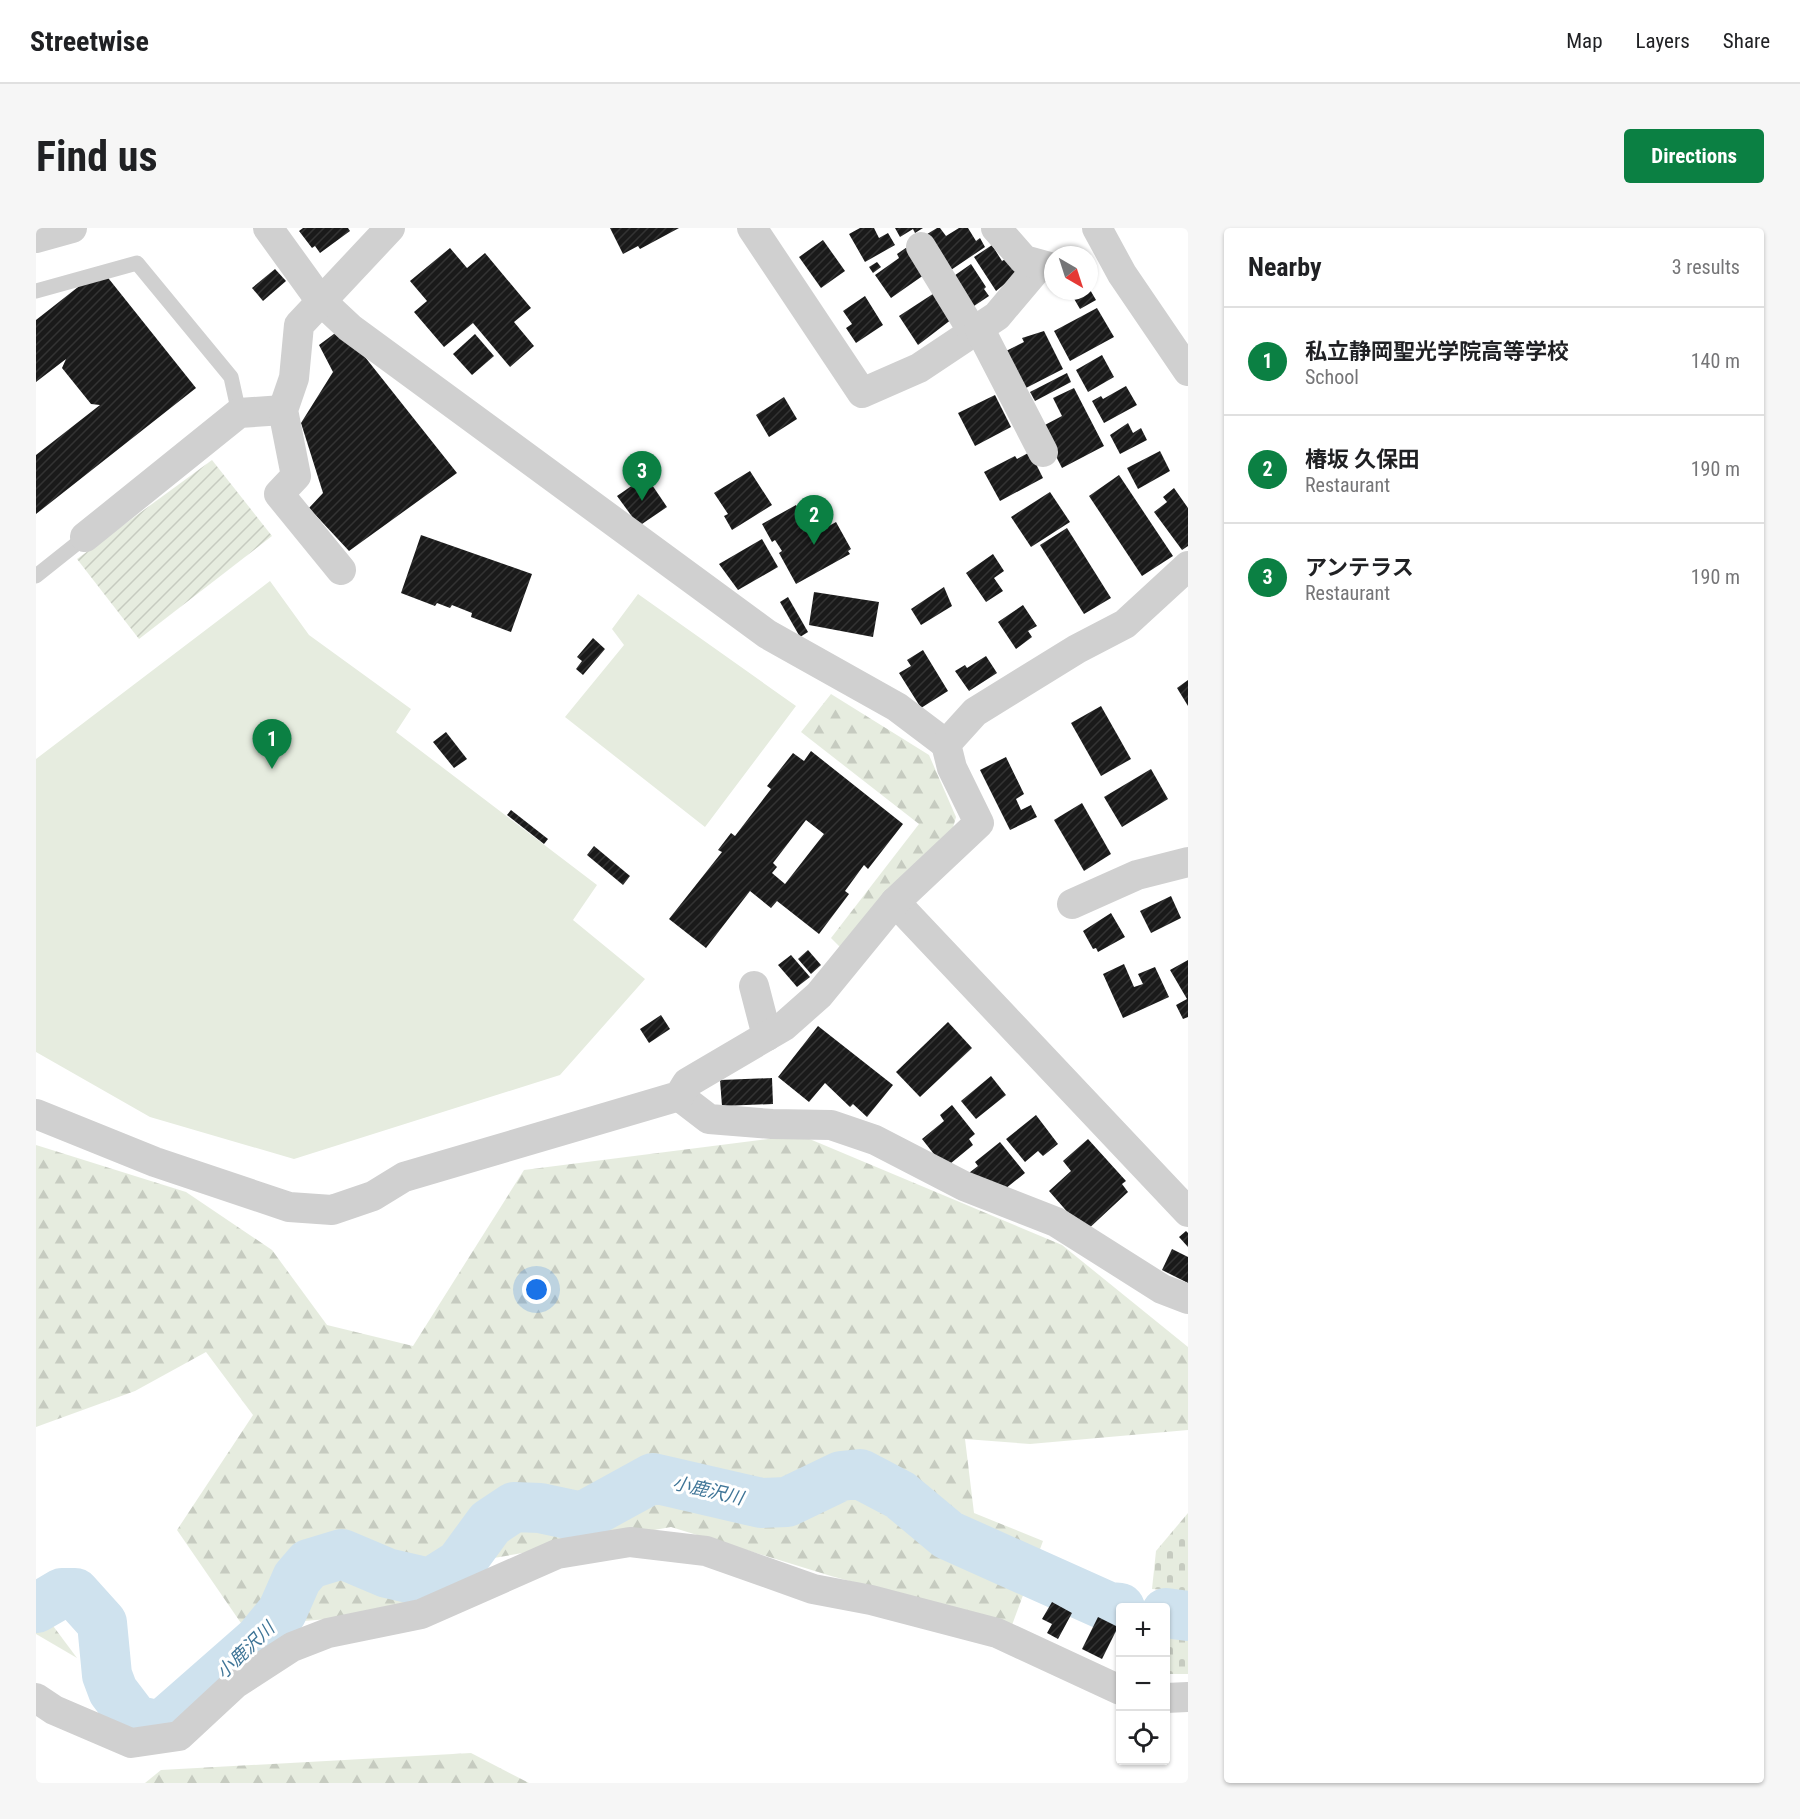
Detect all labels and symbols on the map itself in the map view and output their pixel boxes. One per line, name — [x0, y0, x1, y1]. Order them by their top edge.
north arrow — [1044, 246, 1098, 300]
pin: 3 — [622, 452, 662, 501]
pin: 2 — [794, 496, 834, 545]
pin: 1 — [252, 720, 292, 769]
your location — [522, 1275, 551, 1304]
water label: 小鹿沢川 — [671, 1472, 747, 1509]
water label: 小鹿沢川 — [212, 1616, 280, 1683]

